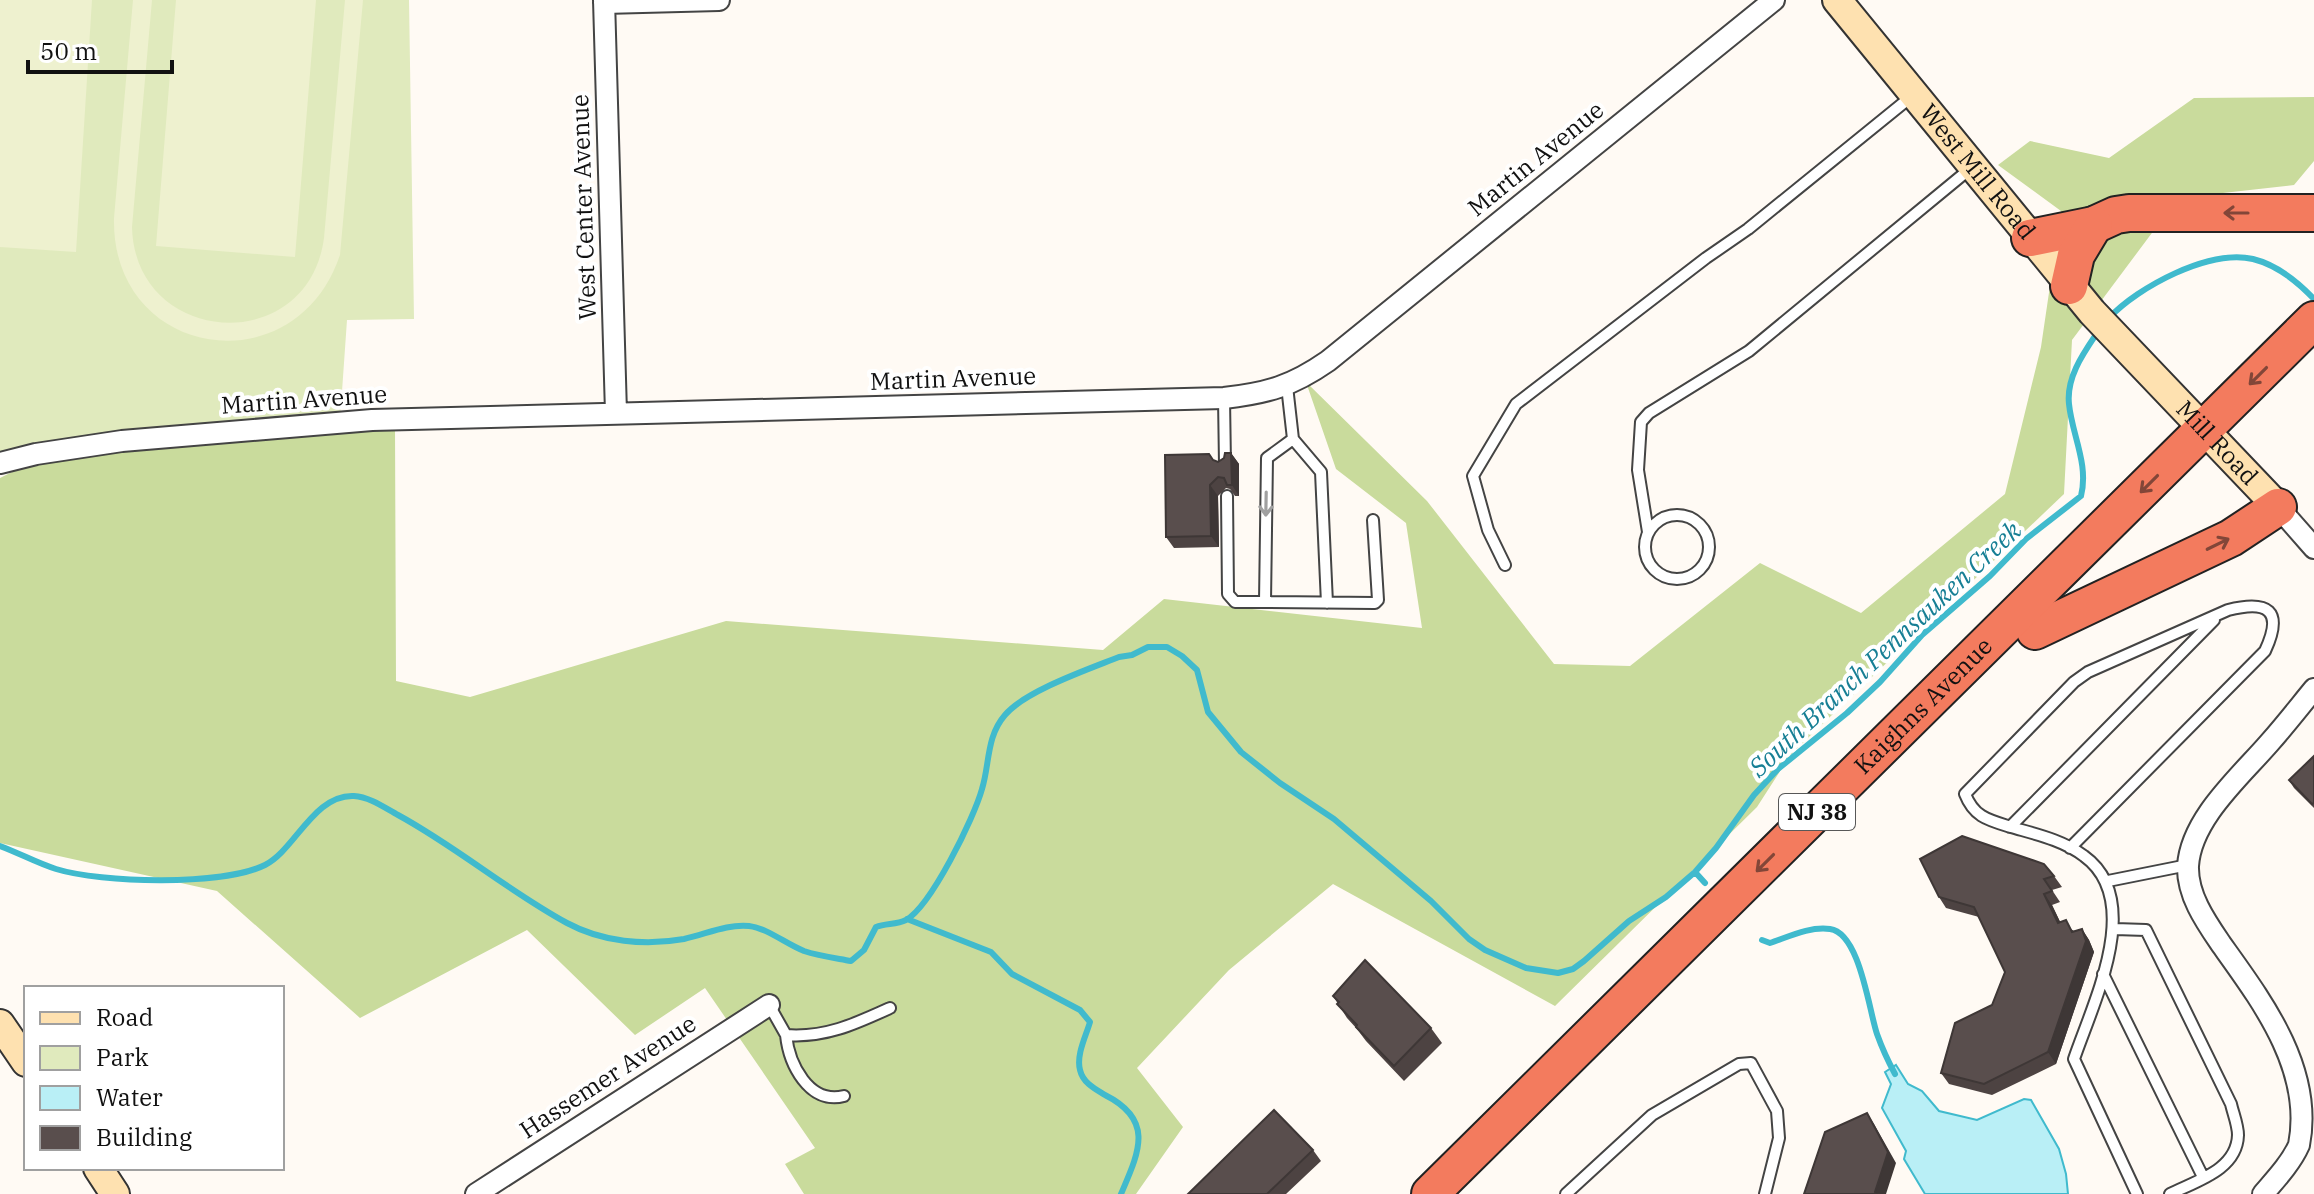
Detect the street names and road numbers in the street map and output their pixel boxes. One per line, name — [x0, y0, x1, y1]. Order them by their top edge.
street label: Martin Avenue — [1461, 93, 1610, 223]
street label: West Center Avenue — [563, 94, 603, 321]
street label: West Mill Road — [1913, 97, 2043, 246]
street label: Martin Avenue — [869, 359, 1037, 397]
street label: Martin Avenue — [220, 377, 388, 421]
street label: Mill Road — [2170, 393, 2266, 492]
street label: Kaighns Avenue — [1847, 630, 1999, 781]
road number: NJ 38 — [1779, 794, 1855, 830]
street label: Hassemer Avenue — [513, 1007, 702, 1145]

